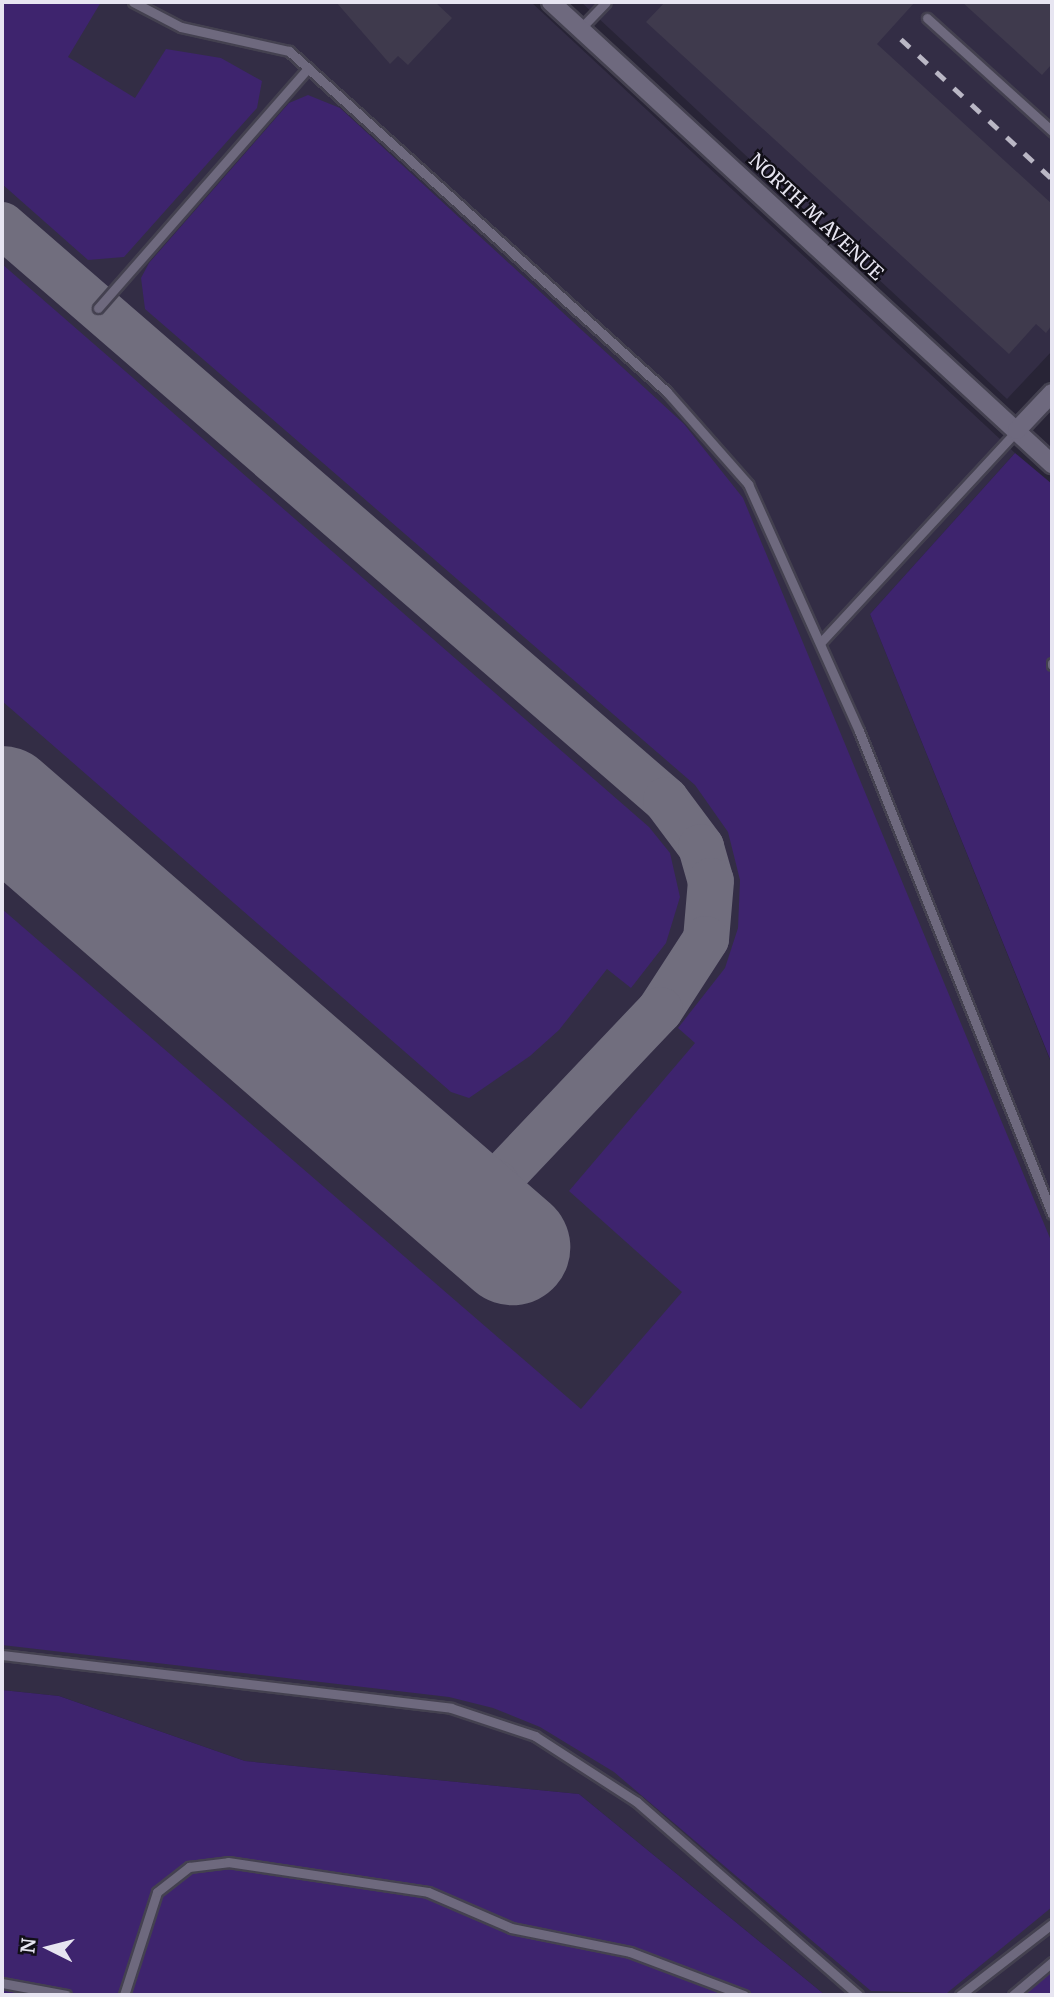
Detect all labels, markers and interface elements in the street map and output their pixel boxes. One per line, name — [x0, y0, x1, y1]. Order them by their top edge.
street label: NORTH M AVENUE — [744, 149, 888, 285]
north arrow — [14, 1913, 84, 1983]
text: N — [15, 1937, 41, 1955]

